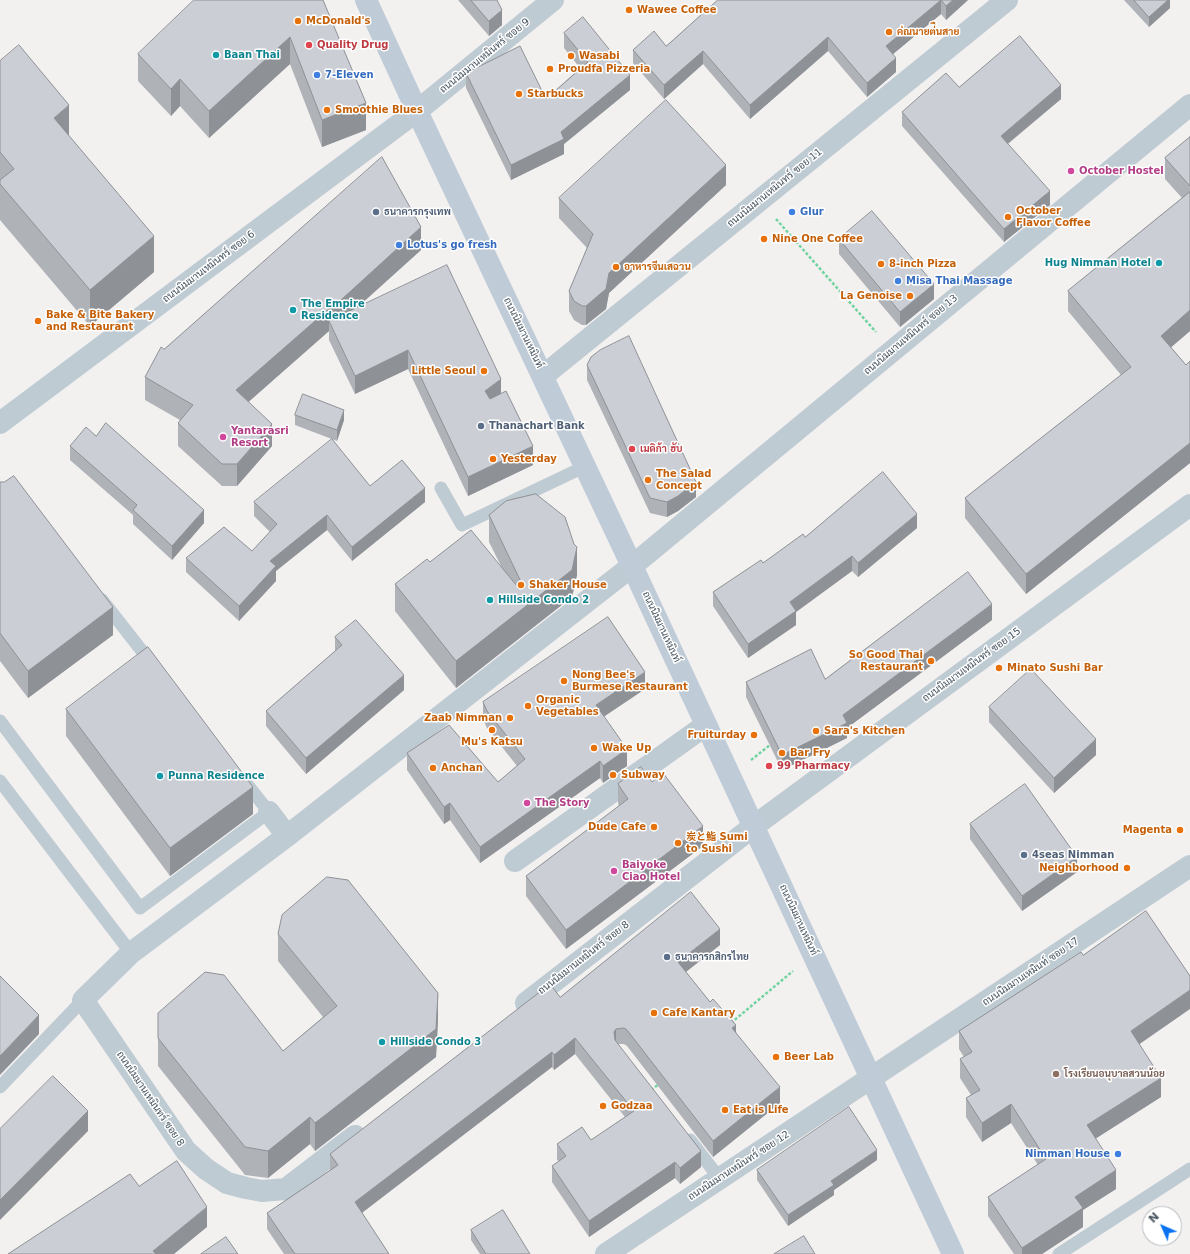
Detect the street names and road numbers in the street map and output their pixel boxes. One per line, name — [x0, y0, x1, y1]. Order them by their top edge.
street label: ถนนนิมมานเหมินทร์ ซอย 9 — [438, 16, 532, 96]
street label: ถนนนิมมานเหมินทร์ ซอย 11 — [725, 146, 825, 230]
street label: ถนนนิมมานเหมินทร์ ซอย 6 — [161, 228, 257, 306]
street label: ถนนนิมมานเหมินทร์ ซอย 13 — [862, 292, 960, 378]
street label: ถนนนิมมานเหมินท์ — [501, 296, 545, 370]
street label: ถนนนิมมานเหมินท์ — [639, 590, 683, 664]
street label: ถนนนิมมานเหมินทร์ ซอย 15 — [920, 625, 1024, 705]
street label: ถนนนิมมานเหมินท์ — [776, 883, 820, 957]
street label: ถนนนิมมานเหมินทร์ ซอย 8 — [536, 919, 632, 997]
street label: ถนนนิมมานเหมินท์ ซอย 17 — [980, 935, 1082, 1009]
street label: ถนนนิมมานเหมินทร์ ซอย 8 — [114, 1049, 186, 1149]
street label: ถนนนิมมานเหมินทร์ ซอย 12 — [686, 1129, 792, 1203]

